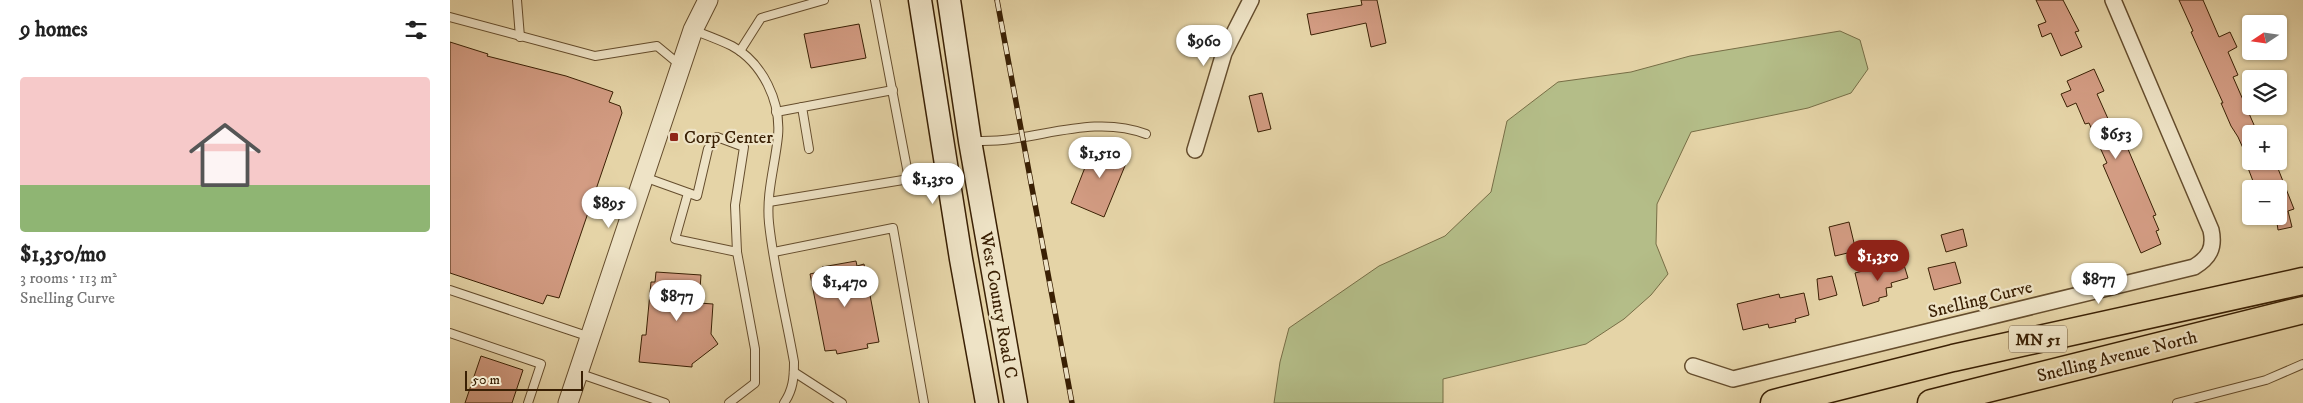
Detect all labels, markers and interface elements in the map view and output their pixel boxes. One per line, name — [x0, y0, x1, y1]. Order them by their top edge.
north arrow — [2242, 15, 2288, 60]
map controls — [2242, 15, 2287, 225]
icon: filters — [402, 16, 430, 44]
text: 9 homes — [20, 17, 88, 43]
pin: $960 — [1174, 24, 1234, 67]
text: $960 — [1187, 31, 1221, 51]
button: layers — [2242, 70, 2287, 115]
icon: home — [180, 110, 270, 200]
pin: $653 — [2086, 118, 2146, 160]
text: $653 — [2101, 124, 2131, 144]
button: + — [2242, 125, 2287, 170]
place label: Corp Center — [684, 127, 773, 149]
marker: Corp Center — [668, 131, 680, 143]
pin: $1,510 — [1059, 136, 1141, 179]
text: $1,510 — [1079, 143, 1121, 163]
pin: $1,350 — [892, 162, 974, 205]
text: $1,350 — [912, 169, 954, 189]
button: − — [2242, 180, 2287, 225]
pin: $895 — [579, 186, 639, 229]
text: $895 — [593, 193, 625, 213]
street label: West County Road C — [974, 229, 1022, 380]
pin: $1,350 — [1837, 240, 1919, 282]
text: $1,350/mo — [20, 242, 106, 268]
text: $1,350 — [1857, 246, 1899, 266]
pin: $877 — [2069, 262, 2129, 305]
pin: $1,470 — [804, 266, 886, 308]
text: 3 rooms · 113 m² — [20, 268, 117, 288]
text: $877 — [2082, 269, 2116, 289]
text: $1,470 — [823, 272, 867, 292]
street label: Snelling Curve — [1926, 276, 2035, 324]
pin: $877 — [647, 280, 707, 322]
text: $877 — [660, 286, 694, 306]
text: Snelling Curve — [20, 288, 115, 308]
road number: MN 51 — [2009, 326, 2067, 352]
street label: Snelling Avenue North — [2035, 326, 2200, 388]
scale bar — [465, 368, 582, 391]
text: 50 m — [472, 371, 500, 389]

